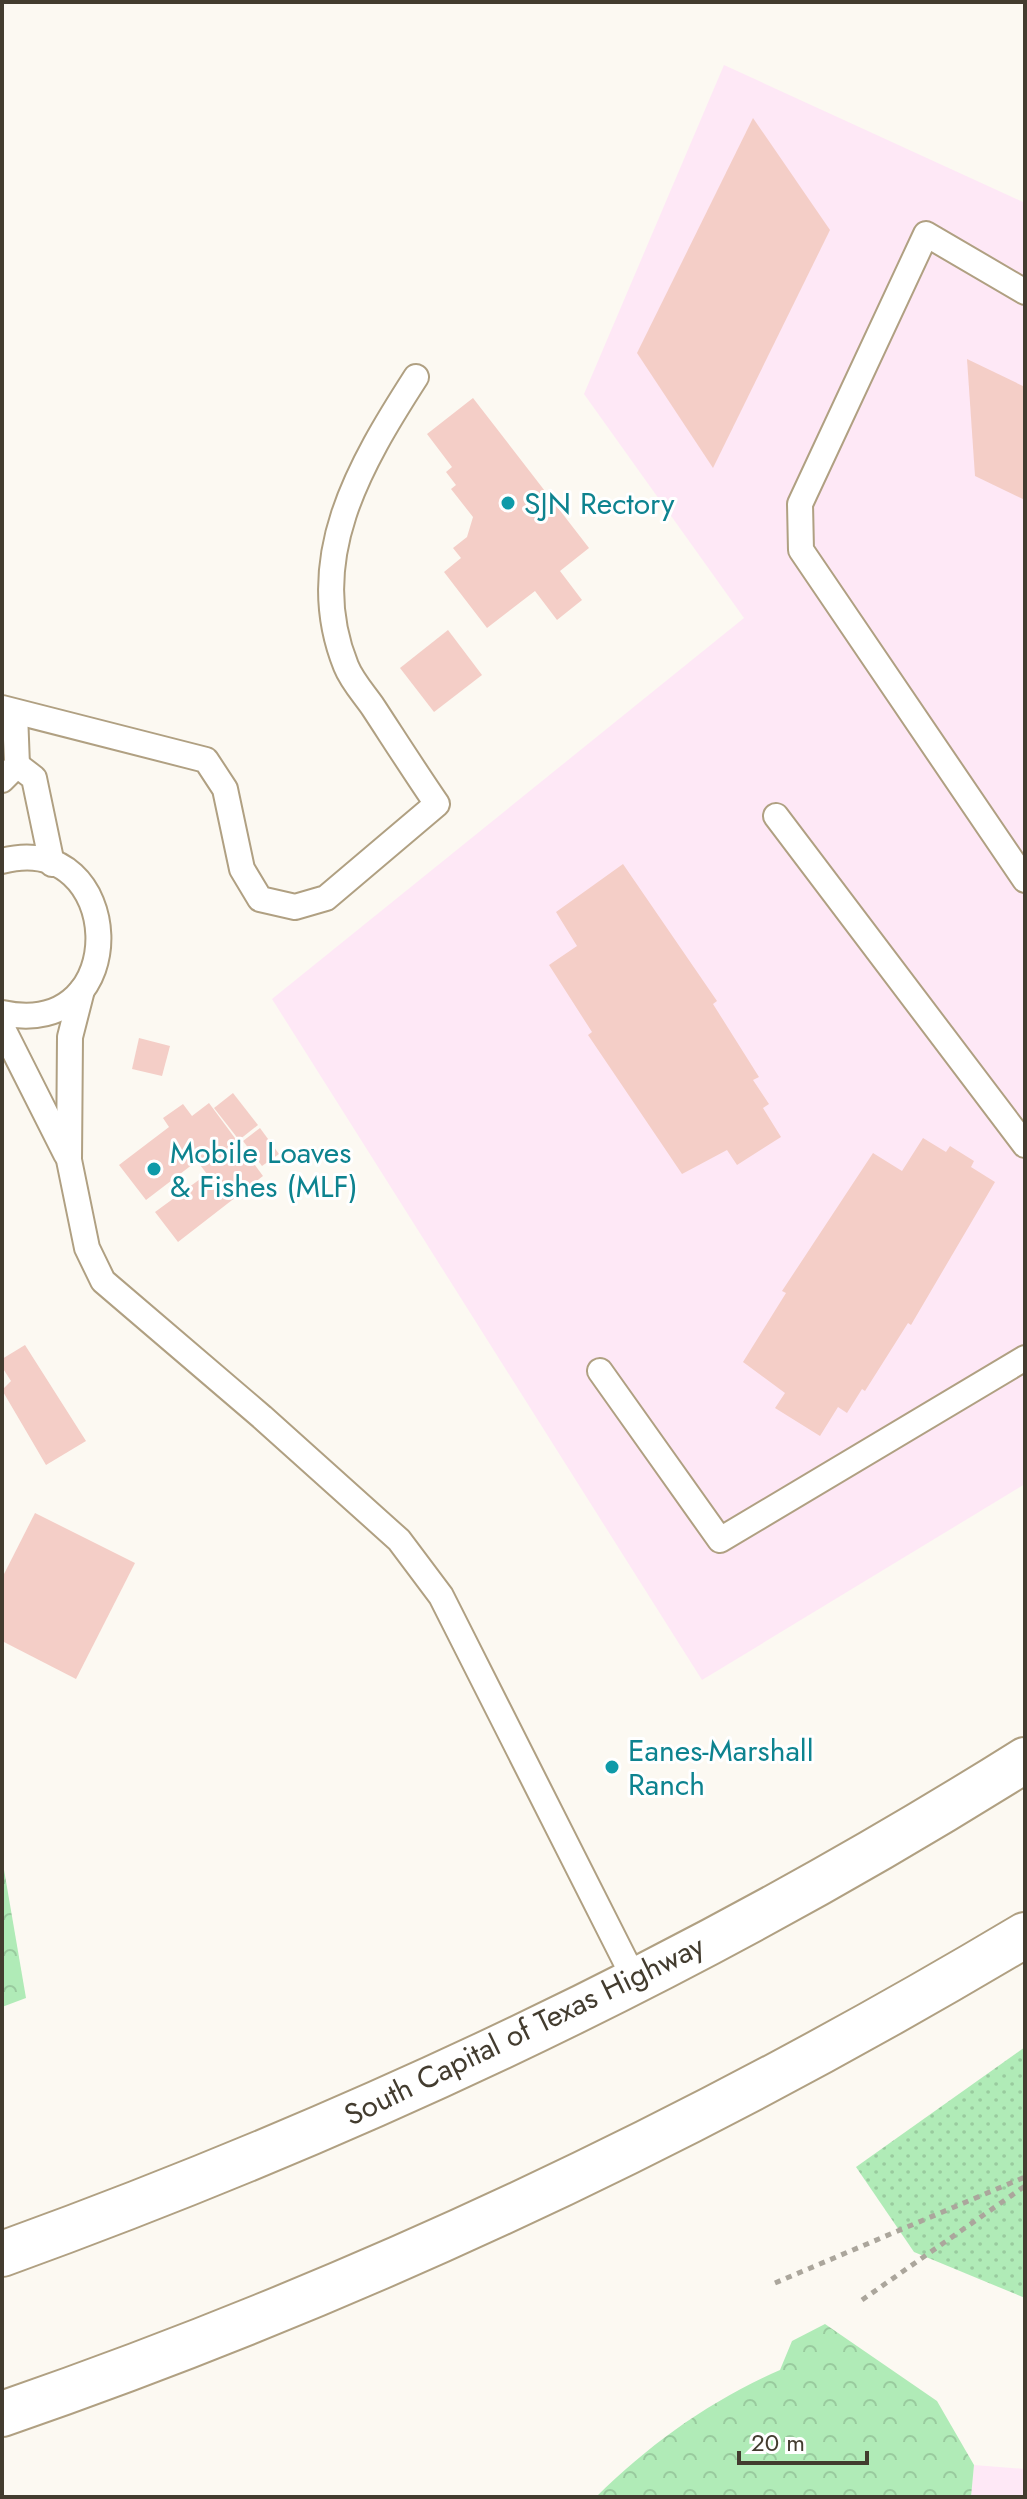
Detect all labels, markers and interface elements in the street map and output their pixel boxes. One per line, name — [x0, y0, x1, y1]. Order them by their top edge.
place label: SJN Rectory — [524, 482, 675, 525]
marker: SJN Rectory — [499, 494, 517, 512]
place label: Mobile Loaves & Fishes (MLF) — [170, 1131, 358, 1208]
marker: Mobile Loaves & Fishes (MLF) — [145, 1160, 163, 1178]
place label: Eanes-Marshall Ranch — [628, 1729, 814, 1806]
marker: Eanes-Marshall Ranch — [603, 1758, 621, 1776]
street label: South Capital of Texas Highway — [337, 1924, 712, 2136]
scale bar — [739, 2415, 867, 2465]
text: 20 m — [751, 2425, 805, 2460]

